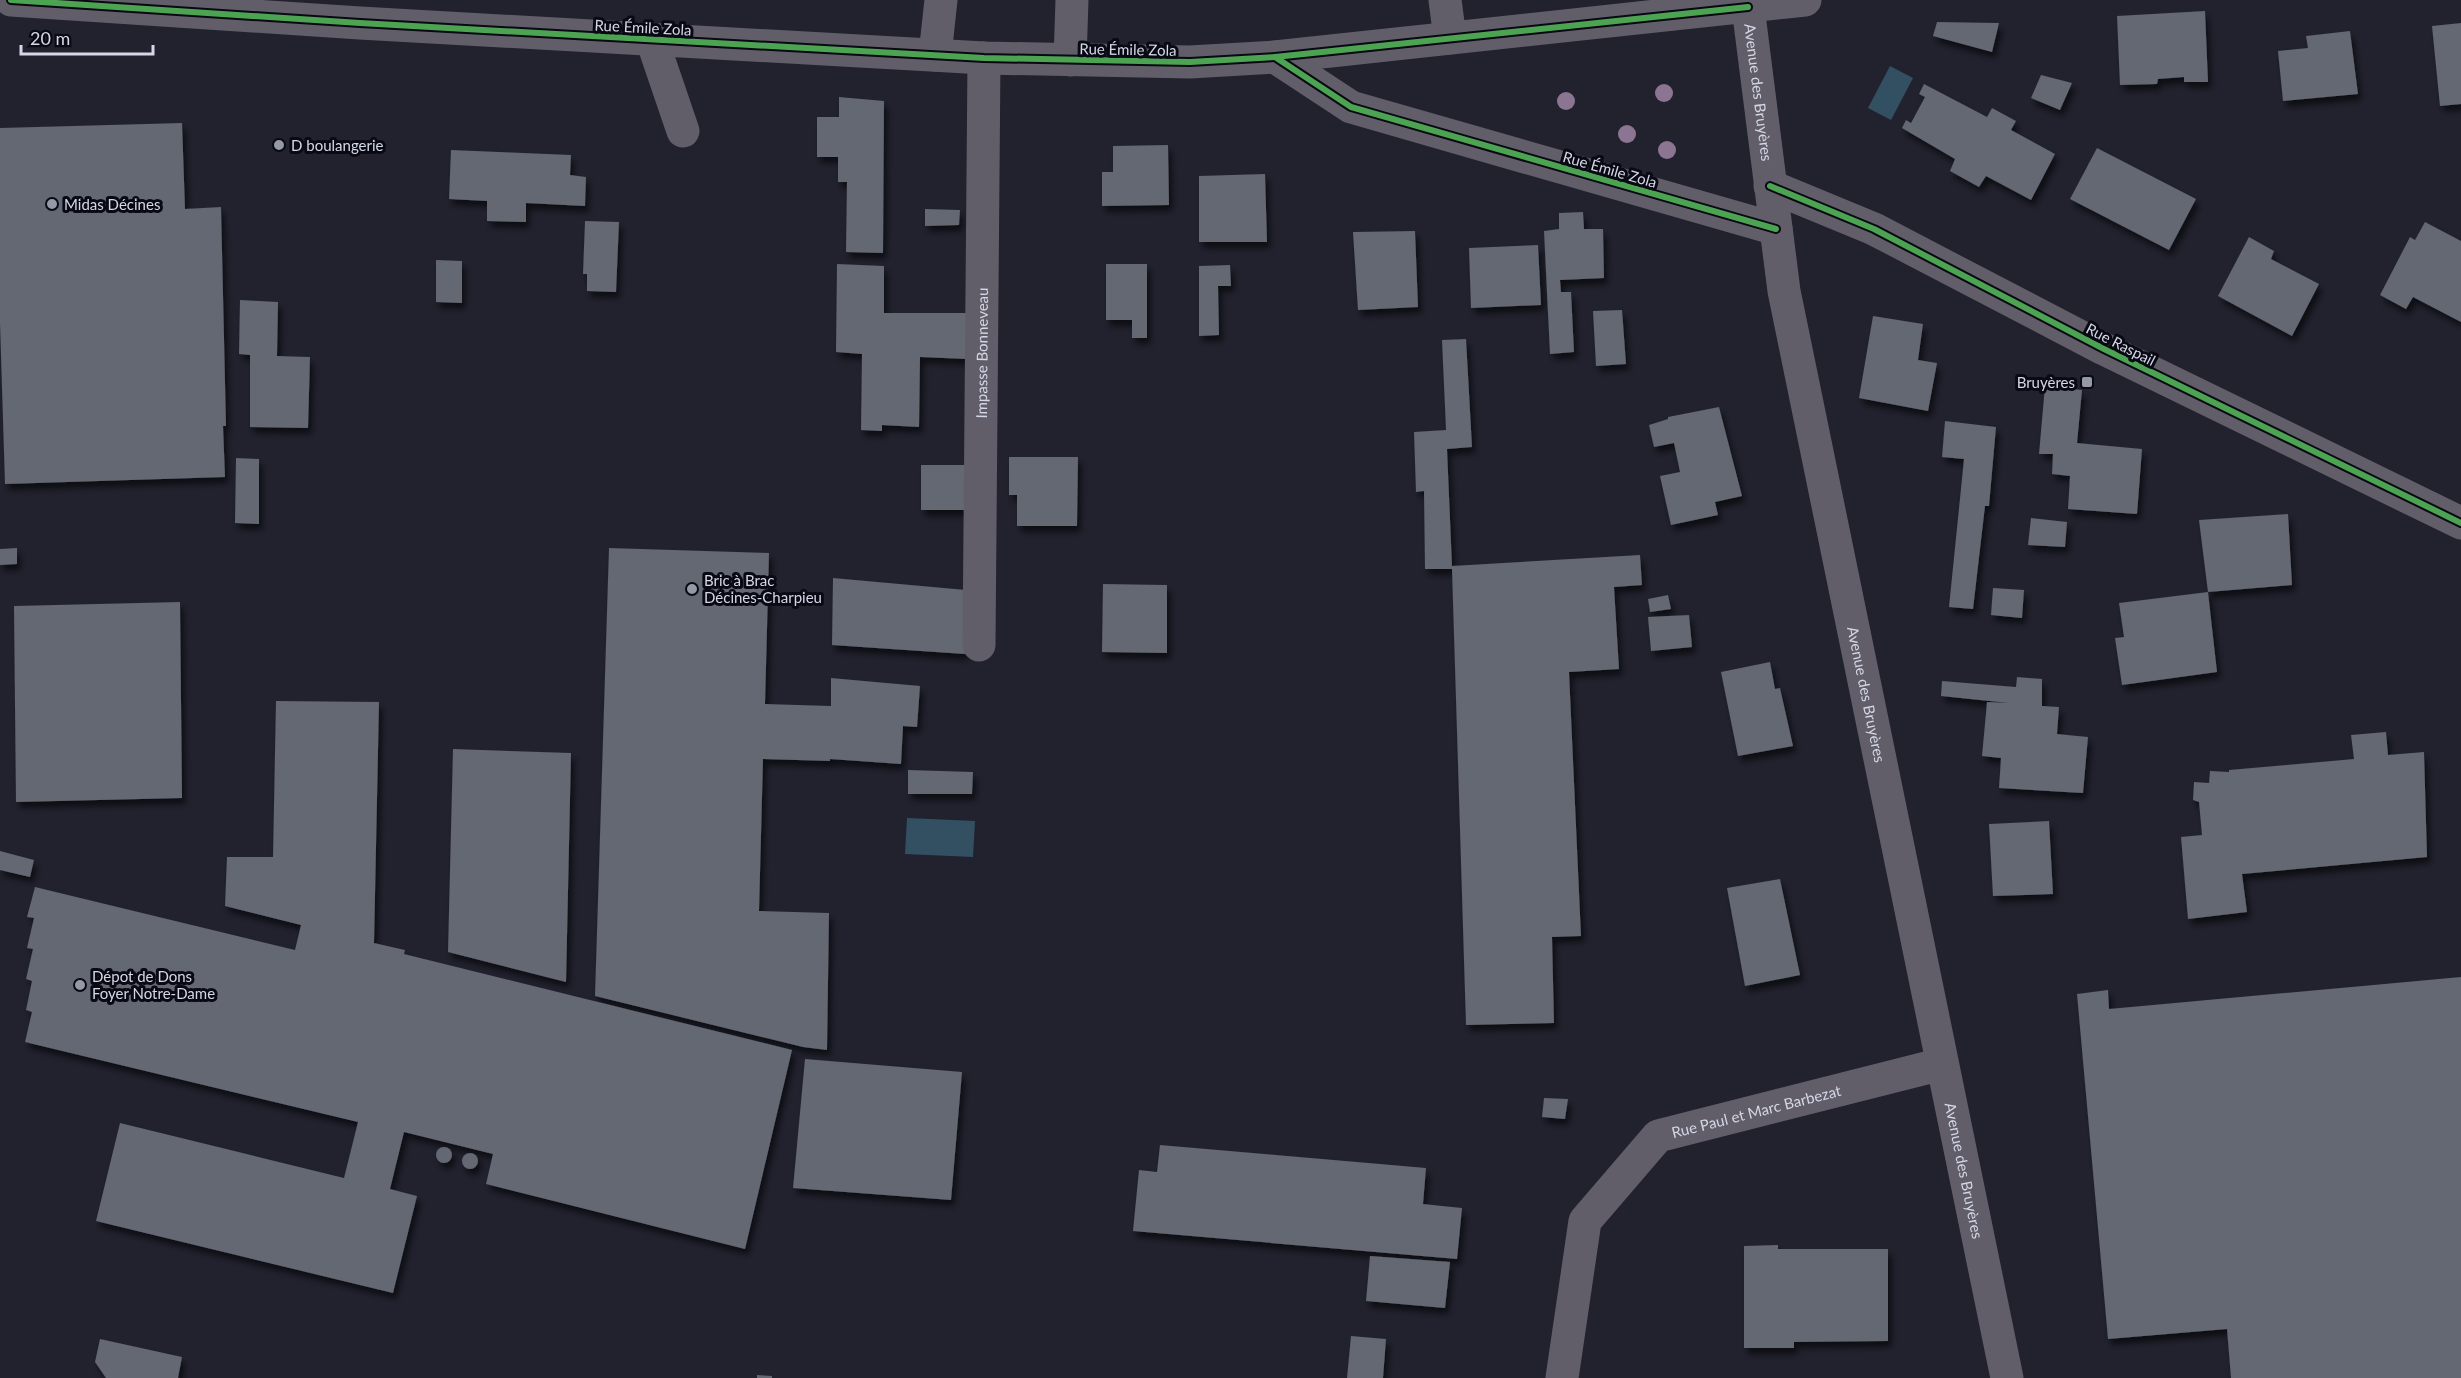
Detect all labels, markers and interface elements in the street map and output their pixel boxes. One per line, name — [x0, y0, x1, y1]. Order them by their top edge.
street label: Rue Émile Zola — [594, 15, 692, 39]
scale bar — [21, 18, 153, 56]
street label: Avenue des Bruyères — [1741, 22, 1776, 162]
text: 20 m — [30, 27, 70, 49]
street label: Rue Émile Zola — [1079, 39, 1177, 59]
place label: D boulangerie — [291, 136, 384, 154]
marker: D boulangerie — [272, 138, 286, 152]
street label: Rue Émile Zola — [1561, 147, 1659, 191]
place label: Midas Décines — [64, 195, 160, 213]
marker: Midas Décines — [45, 197, 59, 211]
street label: Impasse Bonneveau — [972, 287, 991, 419]
street label: Rue Raspail — [2083, 319, 2159, 369]
place label: Bruyères — [2017, 373, 2075, 391]
marker: Bruyères — [2080, 375, 2094, 389]
place label: Bric à Brac Décines-Charpieu — [704, 571, 822, 606]
marker: Bric à Brac Décines-Charpieu — [685, 582, 699, 596]
street label: Avenue des Bruyères — [1844, 625, 1889, 764]
place label: Dépot de Dons Foyer Notre-Dame — [92, 967, 215, 1002]
marker: Dépot de Dons Foyer Notre-Dame — [73, 978, 87, 992]
street label: Rue Paul et Marc Barbezat — [1670, 1081, 1843, 1141]
street label: Avenue des Bruyères — [1942, 1101, 1987, 1240]

